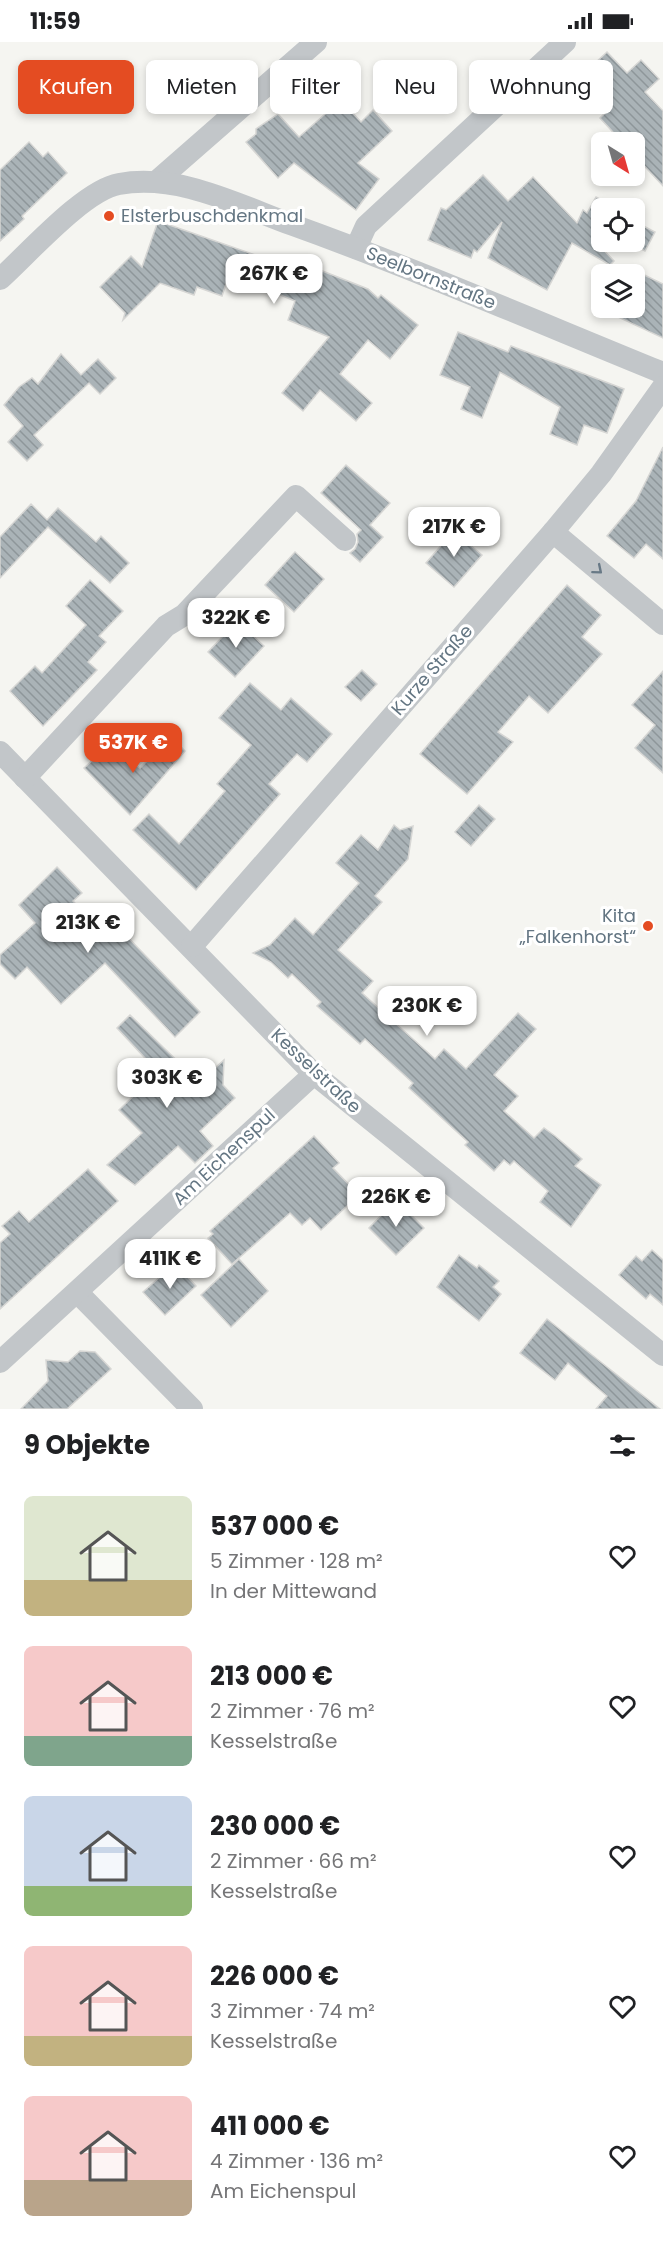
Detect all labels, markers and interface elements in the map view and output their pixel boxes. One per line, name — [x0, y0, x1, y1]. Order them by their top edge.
text: 11:59 — [30, 6, 81, 37]
chip: Kaufen — [18, 60, 134, 114]
chip: Mieten — [146, 60, 258, 114]
chip: Filter — [270, 60, 361, 114]
chip: Neu — [373, 60, 457, 114]
chip: Wohnung — [469, 60, 613, 114]
north arrow — [591, 132, 645, 186]
map controls — [591, 132, 645, 318]
button: locate — [591, 198, 645, 252]
place label: Elsterbuschdenkmal — [121, 203, 303, 228]
marker: Elsterbuschdenkmal — [102, 209, 116, 223]
street label: Seelbornstraße — [363, 240, 500, 315]
pin: 267K € — [225, 254, 323, 305]
text: 267K € — [240, 259, 308, 287]
button: layers — [591, 264, 645, 318]
pin: 217K € — [405, 507, 503, 558]
text: 217K € — [422, 512, 486, 540]
one-way arrow — [591, 563, 602, 574]
pin: 322K € — [187, 598, 285, 649]
text: 322K € — [201, 603, 271, 631]
street label: Kurze Straße — [385, 619, 478, 720]
pin: 537K € — [84, 723, 182, 774]
text: 537K € — [98, 728, 168, 756]
pin: 213K € — [39, 903, 137, 954]
place label: Kita „Falkenhorst“ — [519, 903, 636, 949]
text: 213K € — [55, 908, 121, 936]
marker: Kita „Falkenhorst“ — [641, 919, 655, 933]
pin: 230K € — [378, 986, 476, 1037]
text: 230K € — [392, 991, 462, 1019]
street label: Kesselstraße — [266, 1022, 367, 1119]
pin: 303K € — [118, 1058, 216, 1109]
text: 303K € — [131, 1063, 203, 1091]
street label: Am Eichenspul — [167, 1103, 280, 1211]
pin: 226K € — [347, 1177, 445, 1228]
text: 226K € — [361, 1182, 431, 1210]
pin: 411K € — [121, 1239, 219, 1290]
text: 411K € — [139, 1244, 201, 1272]
text: 9 Objekte — [24, 1427, 150, 1463]
icon: filters — [606, 1429, 639, 1462]
text: 537 000 € — [210, 1508, 339, 1544]
icon: home — [72, 1520, 144, 1592]
icon: heart — [606, 1540, 639, 1573]
text: 5 Zimmer · 128 m² — [210, 1547, 383, 1575]
text: In der Mittewand — [210, 1577, 377, 1605]
text: 213 000 € — [210, 1658, 333, 1694]
icon: home — [72, 1670, 144, 1742]
icon: heart — [606, 1690, 639, 1723]
text: 2 Zimmer · 76 m² — [210, 1697, 375, 1725]
text: Kesselstraße — [210, 1727, 337, 1755]
text: 230 000 € — [210, 1808, 340, 1844]
icon: home — [72, 1820, 144, 1892]
icon: heart — [606, 1840, 639, 1873]
text: 2 Zimmer · 66 m² — [210, 1847, 377, 1875]
text: Kesselstraße — [210, 1877, 337, 1905]
text: 226 000 € — [210, 1958, 339, 1994]
icon: home — [72, 1970, 144, 2042]
icon: heart — [606, 1990, 639, 2023]
text: 3 Zimmer · 74 m² — [210, 1997, 375, 2025]
text: Kesselstraße — [210, 2027, 337, 2055]
text: 411 000 € — [210, 2108, 330, 2144]
icon: home — [72, 2120, 144, 2192]
icon: heart — [606, 2140, 639, 2173]
text: 4 Zimmer · 136 m² — [210, 2147, 383, 2175]
text: Am Eichenspul — [210, 2177, 356, 2205]

